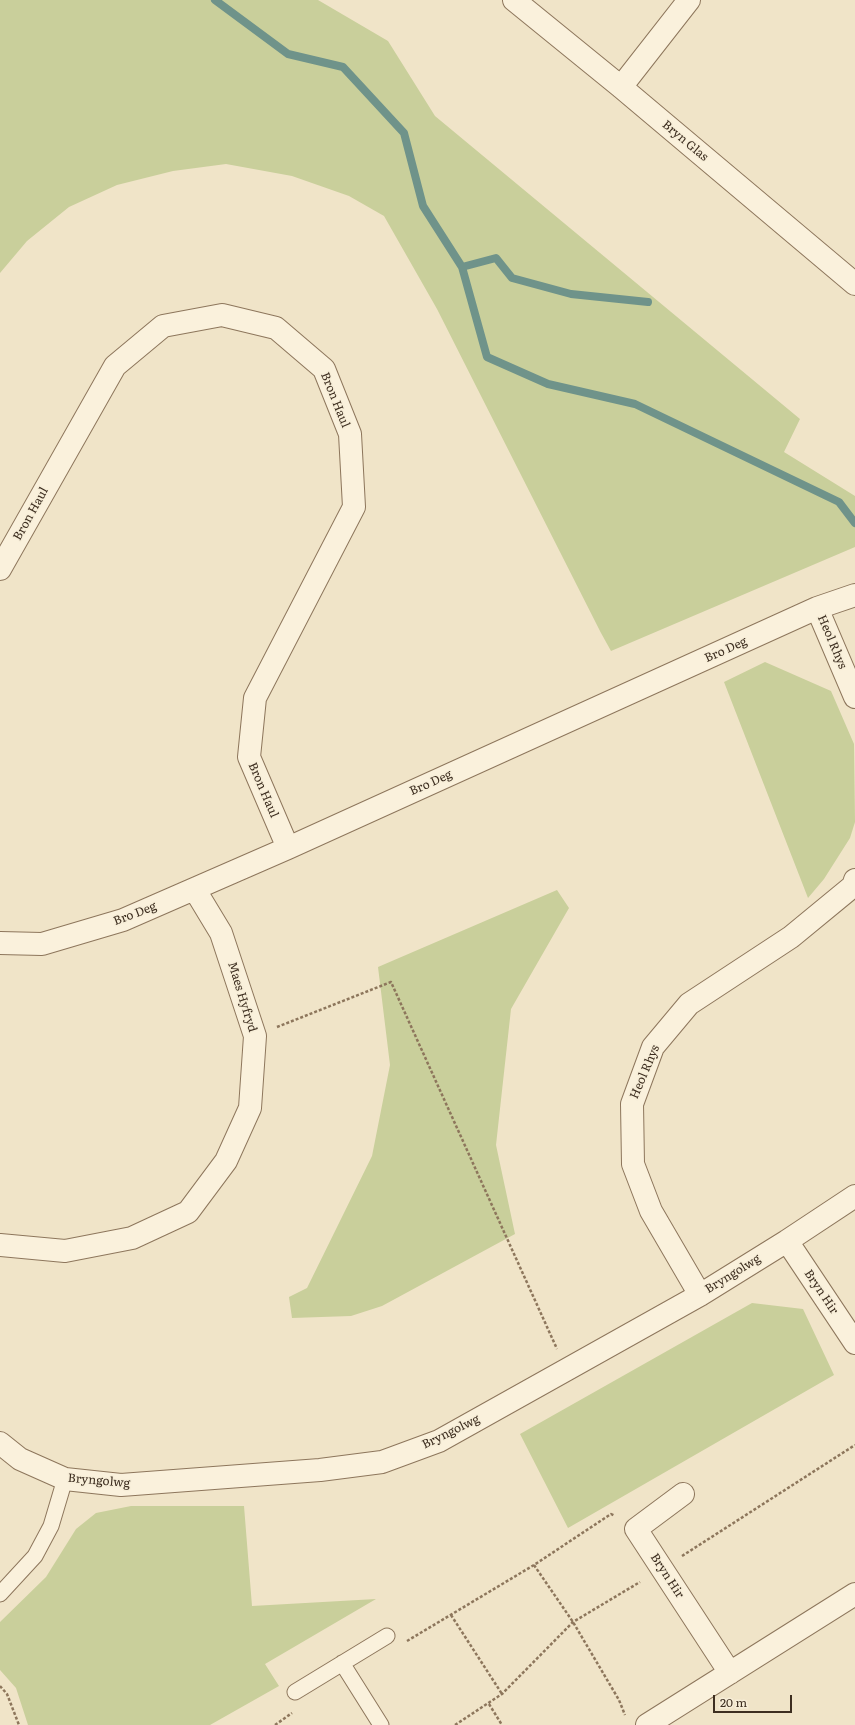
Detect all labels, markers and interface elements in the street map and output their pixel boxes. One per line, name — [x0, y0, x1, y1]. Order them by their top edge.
street label: Bryn Glas — [659, 118, 711, 164]
street label: Bron Haul — [317, 370, 353, 430]
street label: Bron Haul — [10, 485, 52, 543]
street label: Heol Rhys — [814, 613, 850, 671]
street label: Bro Deg — [703, 634, 749, 666]
street label: Bron Haul — [245, 760, 281, 820]
street label: Bro Deg — [408, 767, 454, 799]
street label: Bro Deg — [111, 899, 159, 929]
street label: Maes Hyfryd — [224, 960, 260, 1034]
street label: Heol Rhys — [627, 1043, 663, 1101]
street label: Bryngolwg — [703, 1251, 763, 1297]
street label: Bryn Hir — [801, 1267, 841, 1317]
street label: Bryngolwg — [420, 1412, 482, 1452]
street label: Bryngolwg — [67, 1471, 131, 1491]
street label: Bryn Hir — [647, 1551, 687, 1601]
scale bar — [715, 1687, 794, 1713]
text: 20 m — [720, 1693, 747, 1711]

